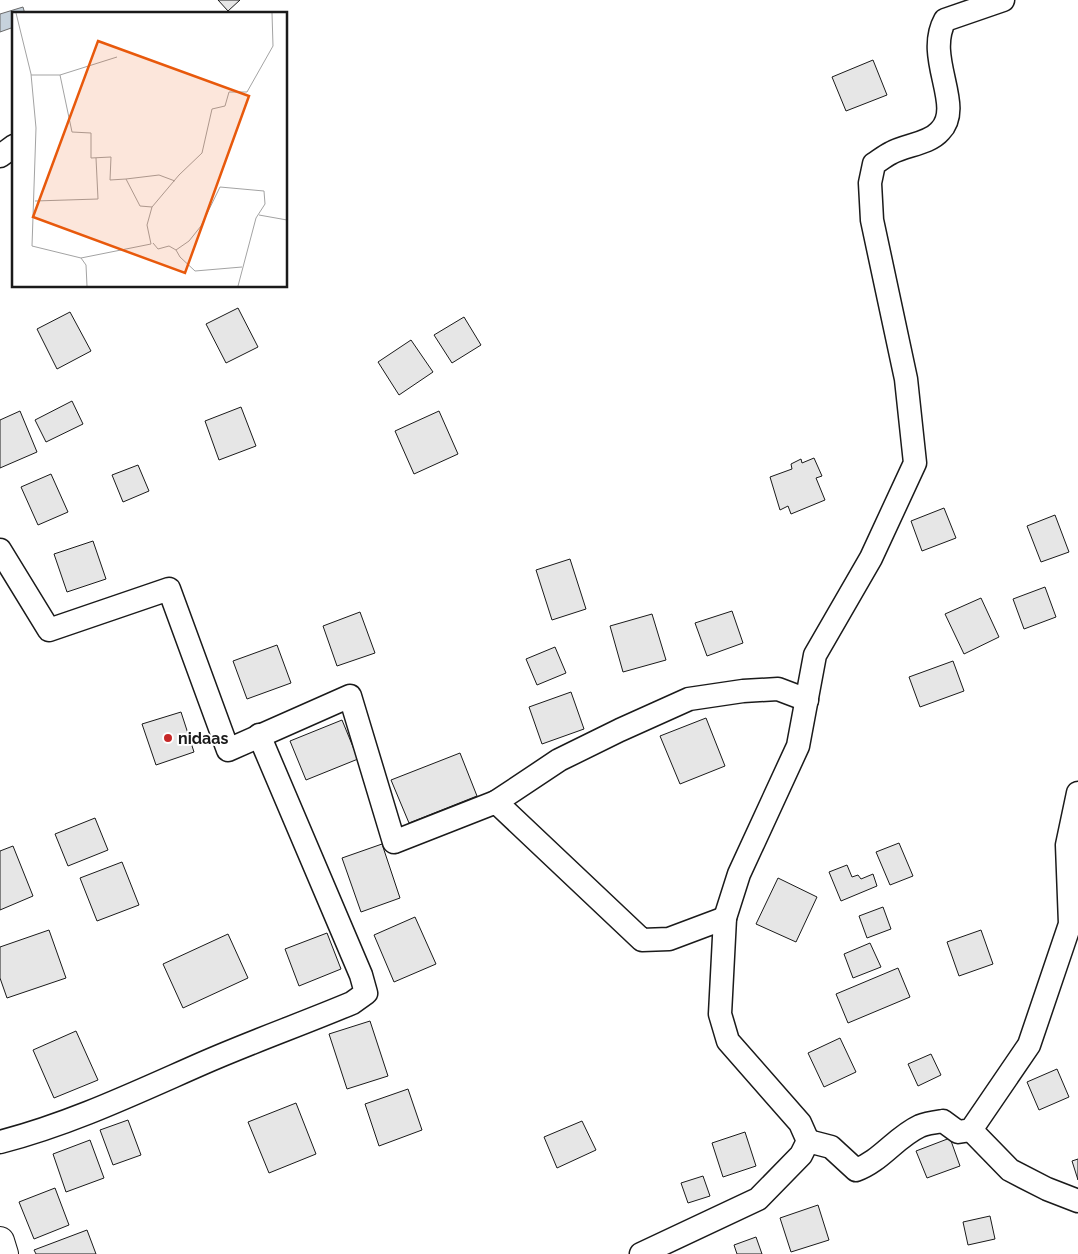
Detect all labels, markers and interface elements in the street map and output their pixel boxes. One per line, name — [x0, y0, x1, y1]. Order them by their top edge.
inset map — [12, 12, 288, 288]
place label: nidaas — [178, 729, 228, 748]
marker: nidaas — [162, 732, 174, 744]

